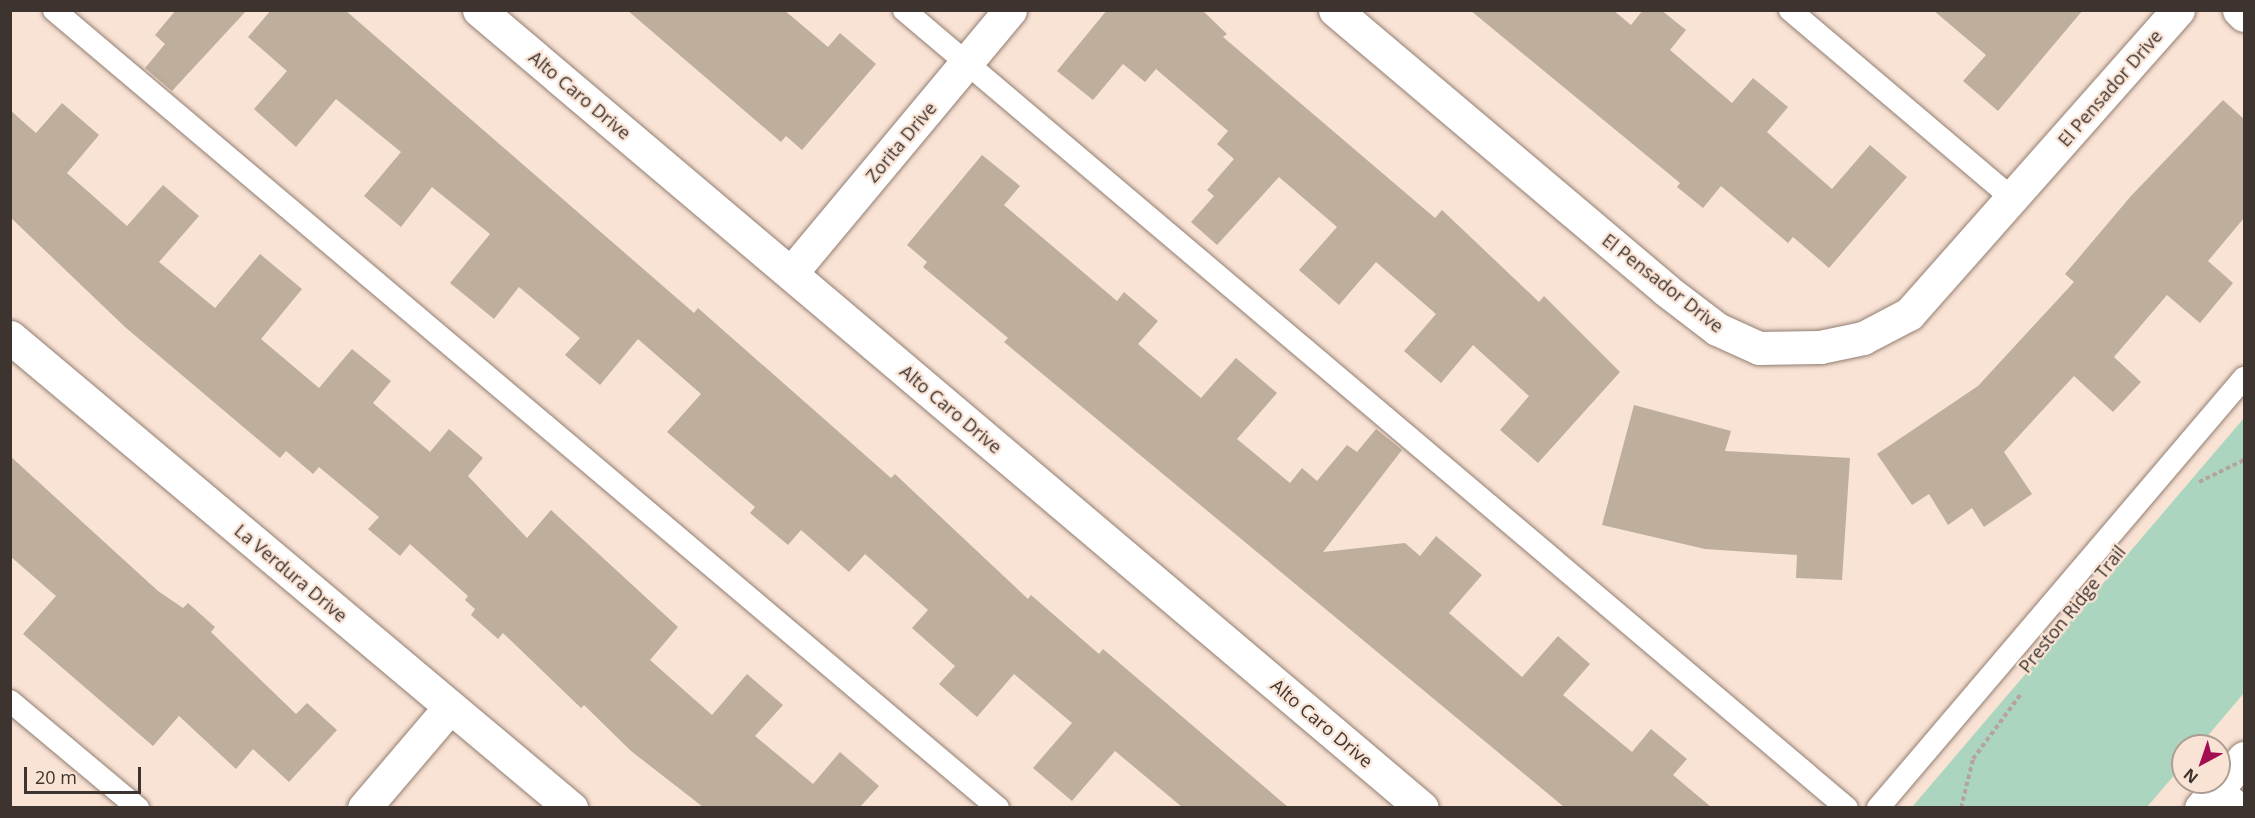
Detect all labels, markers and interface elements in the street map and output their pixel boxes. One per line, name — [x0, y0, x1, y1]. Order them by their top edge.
street label: El Pensador Drive — [2053, 25, 2167, 151]
street label: Alto Caro Drive — [525, 46, 635, 144]
street label: Zorita Drive — [861, 97, 941, 187]
street label: El Pensador Drive — [1598, 229, 1728, 337]
street label: Alto Caro Drive — [896, 360, 1006, 458]
street label: La Verdura Drive — [230, 520, 352, 626]
street label: Preston Ridge Trail — [2014, 541, 2130, 677]
street label: Alto Caro Drive — [1267, 674, 1377, 772]
north arrow — [2171, 734, 2231, 794]
scale bar — [27, 755, 144, 793]
text: N — [2179, 764, 2203, 789]
text: 20 m — [35, 765, 77, 789]

